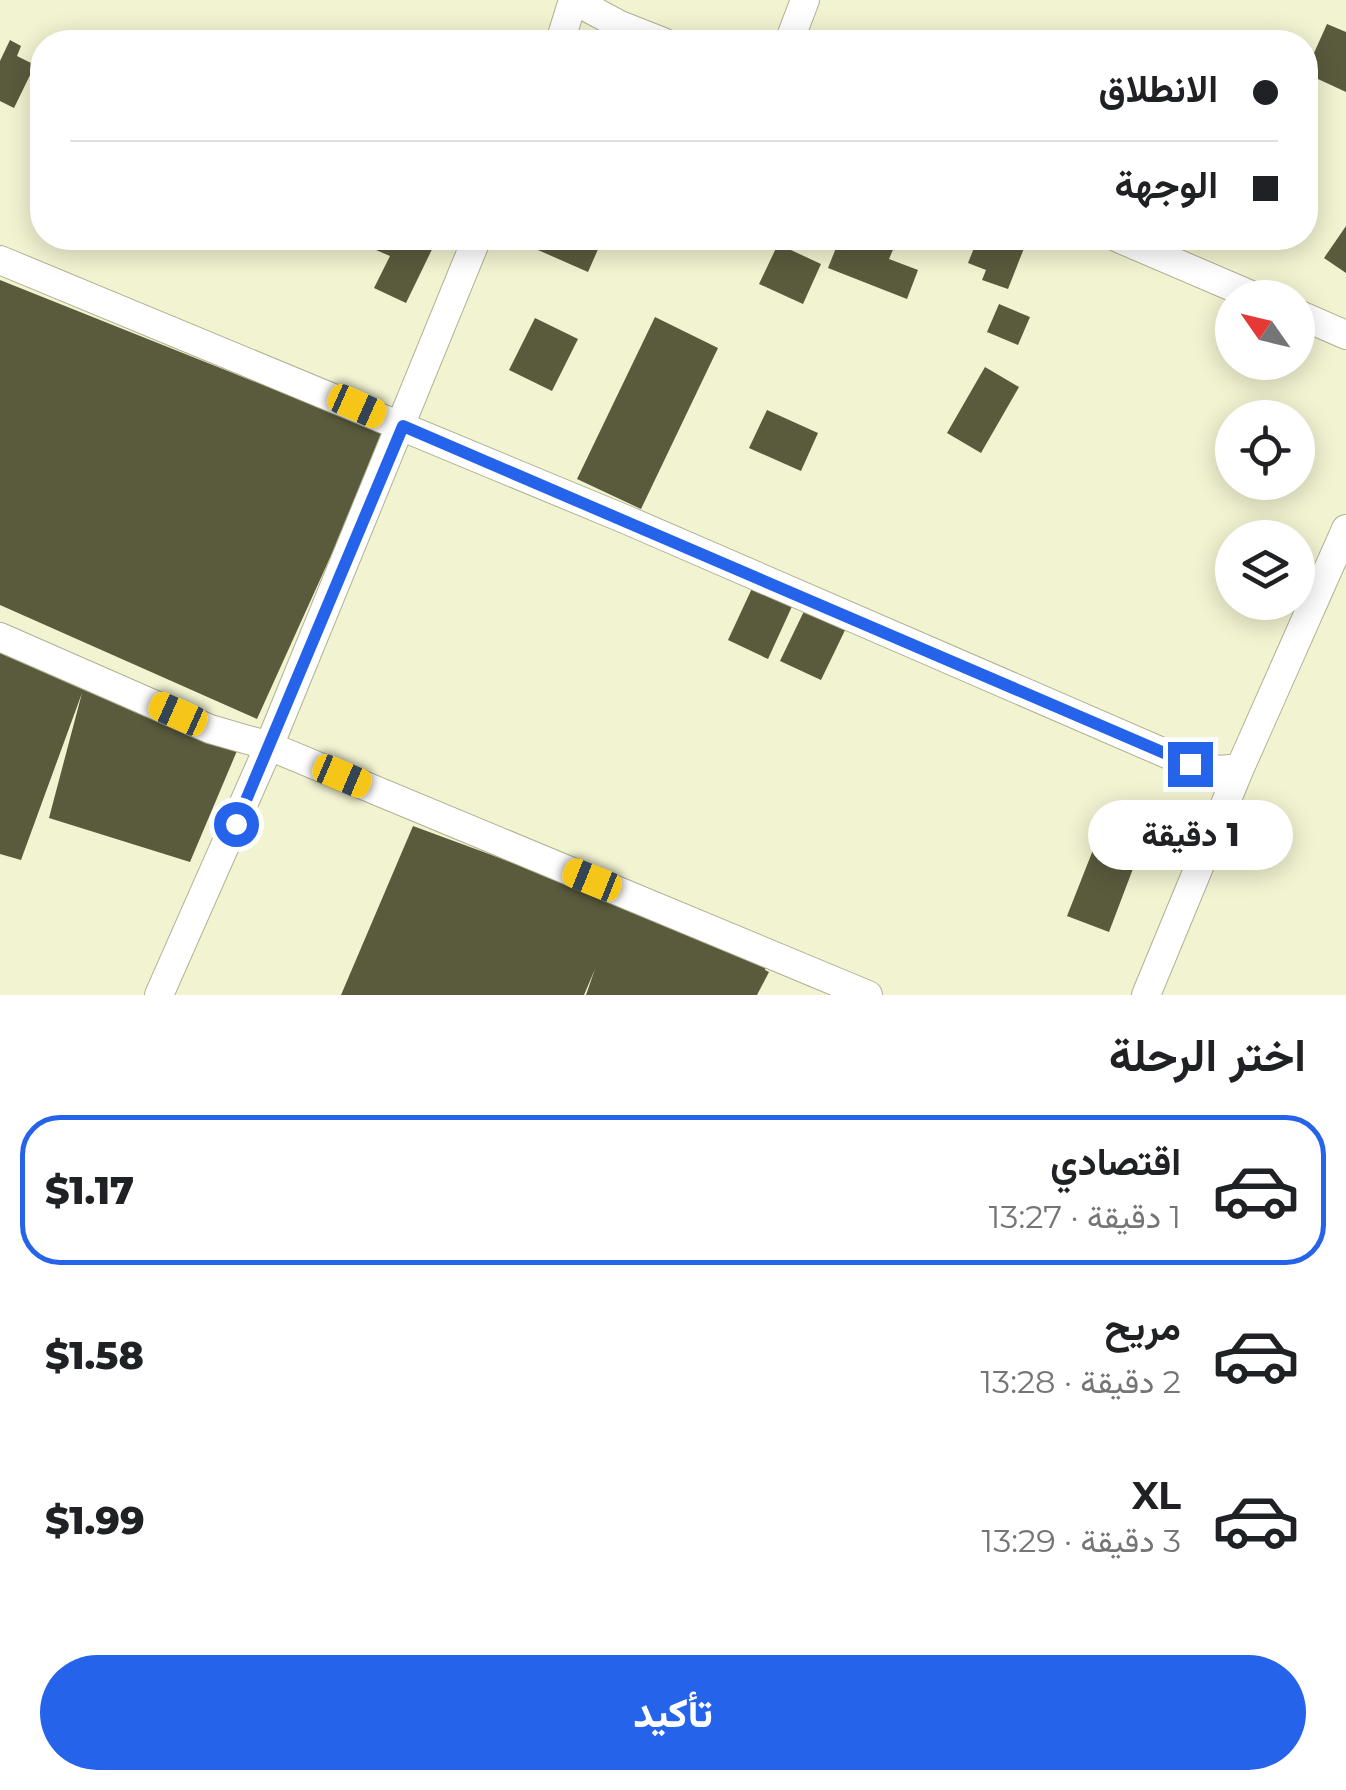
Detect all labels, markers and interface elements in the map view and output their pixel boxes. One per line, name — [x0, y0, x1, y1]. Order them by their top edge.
text: الانطلاق — [1099, 65, 1218, 112]
text: الوجهة — [1115, 161, 1218, 208]
north arrow — [1215, 280, 1315, 380]
map controls — [1215, 280, 1315, 620]
car — [323, 380, 391, 432]
button: locate — [1215, 400, 1315, 500]
button: layers — [1215, 520, 1315, 620]
car — [144, 688, 212, 740]
route end — [1168, 742, 1213, 787]
car — [309, 750, 375, 802]
callout: 1 دقيقة — [1088, 799, 1292, 869]
route start — [214, 802, 259, 847]
text: 1 دقيقة — [1141, 815, 1240, 854]
car — [559, 855, 625, 905]
text: اختر الرحلة — [1109, 1027, 1306, 1082]
text: اقتصادي — [1050, 1138, 1181, 1185]
icon: car — [1211, 1145, 1301, 1235]
text: $1.17 — [45, 1167, 134, 1214]
text: 1 دقيقة · 13:27 — [989, 1197, 1181, 1236]
text: مريح — [1105, 1303, 1181, 1350]
icon: car — [1211, 1310, 1301, 1400]
text: $1.58 — [45, 1332, 144, 1379]
text: 2 دقيقة · 13:28 — [981, 1362, 1181, 1401]
text: XL — [1132, 1472, 1181, 1519]
icon: car — [1211, 1475, 1301, 1565]
text: $1.99 — [45, 1497, 145, 1544]
text: 3 دقيقة · 13:29 — [982, 1521, 1181, 1560]
button: تأكيد — [40, 1655, 1306, 1770]

